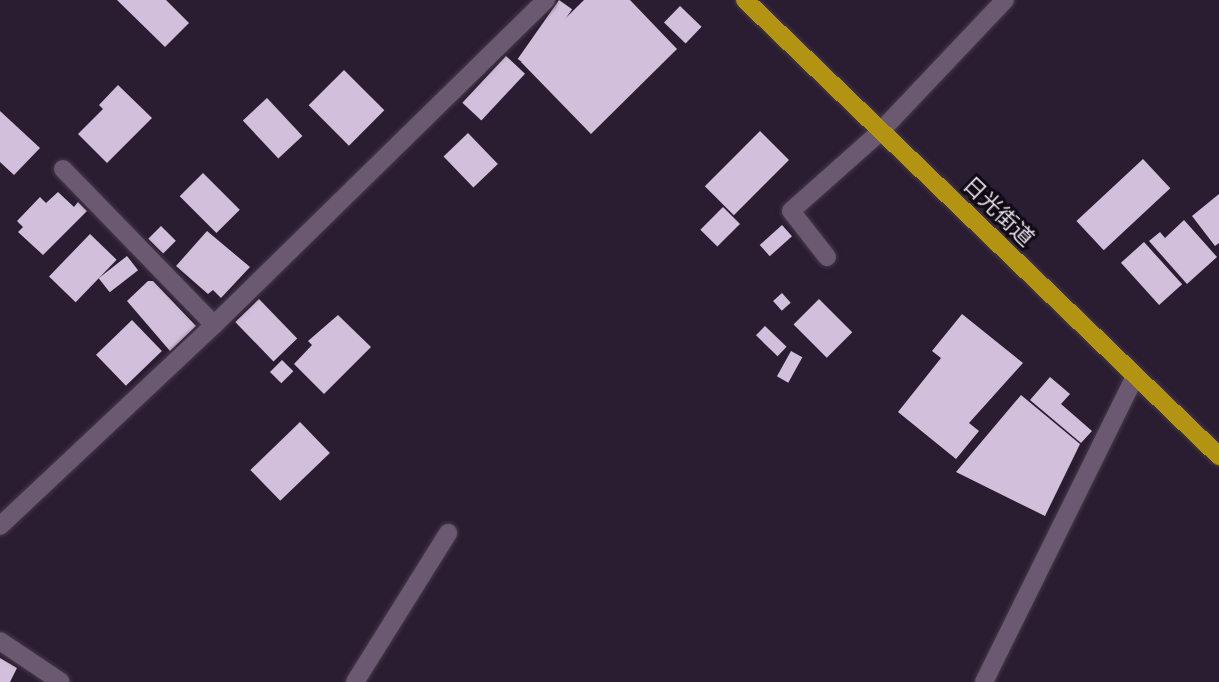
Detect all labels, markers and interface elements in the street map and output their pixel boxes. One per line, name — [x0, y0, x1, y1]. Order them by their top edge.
street label: 日光街道 — [957, 172, 1039, 252]

